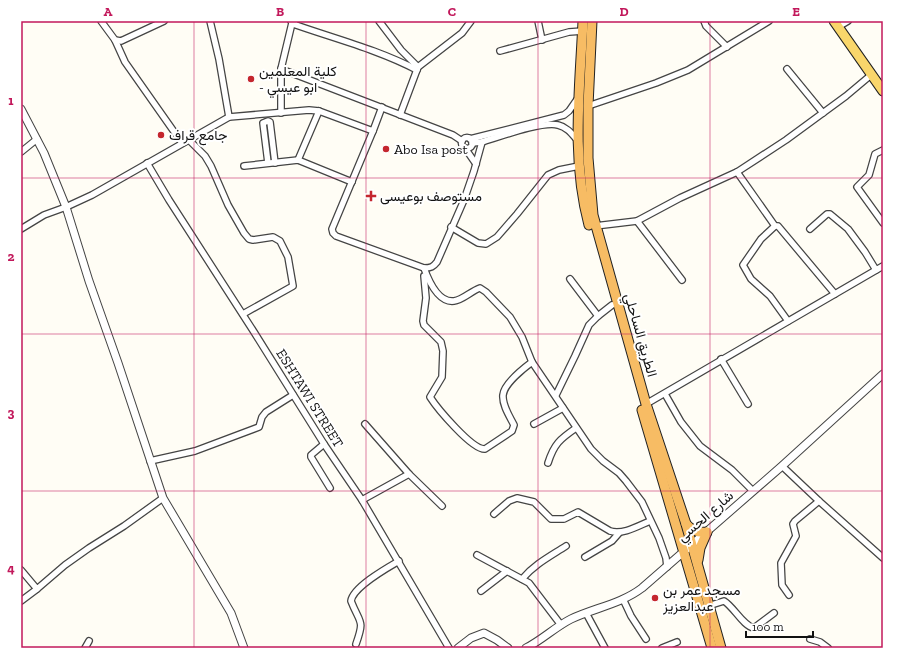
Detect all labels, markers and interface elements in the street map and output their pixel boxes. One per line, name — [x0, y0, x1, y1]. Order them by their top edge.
text: A — [104, 4, 113, 19]
text: B — [276, 4, 284, 19]
text: C — [448, 4, 456, 19]
text: D — [619, 4, 629, 19]
text: E — [792, 4, 800, 19]
place label: كلية المعلمين - ابو عيسي — [259, 63, 337, 99]
marker: كلية المعلمين - ابو عيسي — [246, 74, 256, 84]
text: 1 — [8, 93, 14, 108]
place label: جامع قراف — [169, 127, 227, 146]
marker: جامع قراف — [156, 130, 166, 140]
place label: Abo Isa post — [394, 141, 468, 158]
marker: Abo Isa post — [381, 144, 391, 154]
place label: مستوصف بوعيسى — [380, 188, 482, 205]
marker: مستوصف بوعيسى — [365, 190, 377, 202]
text: 2 — [8, 249, 15, 264]
street label: الطريق الساحلي — [618, 291, 661, 380]
street label: ESHTAWI STREET — [272, 346, 347, 451]
text: 3 — [8, 405, 15, 420]
street label: شارع الحسي — [674, 487, 739, 548]
text: 4 — [7, 561, 15, 576]
place label: مسجد عمر بن عبدالعزيز — [662, 582, 741, 615]
marker: مسجد عمر بن عبدالعزيز — [650, 593, 660, 603]
scale bar — [746, 613, 813, 639]
text: 100 m — [752, 620, 784, 634]

